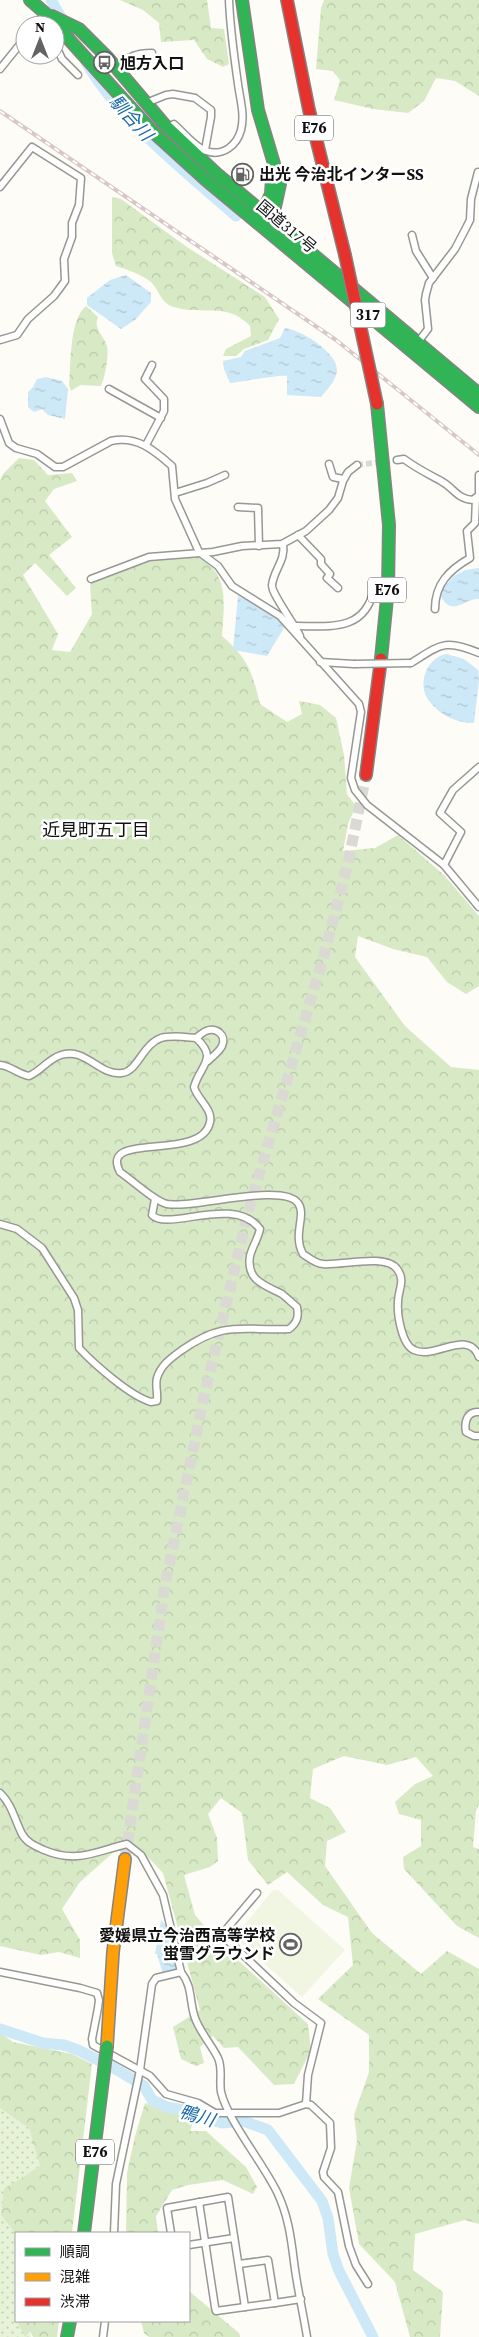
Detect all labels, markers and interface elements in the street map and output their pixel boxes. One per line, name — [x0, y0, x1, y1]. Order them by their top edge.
north arrow — [15, 15, 65, 65]
text: N — [35, 17, 45, 37]
bus stop icon: 旭方入口 — [92, 51, 116, 75]
place label: 旭方入口 — [120, 52, 184, 74]
water label: 馴合川 — [104, 89, 160, 148]
road number: E76 — [295, 116, 333, 140]
fuel station icon: 出光 今治北インターSS — [231, 162, 255, 186]
place label: 出光 今治北インターSS — [259, 163, 424, 185]
street label: 国道317号 — [252, 194, 322, 258]
road number: 317 — [350, 302, 386, 328]
road number: E76 — [368, 578, 406, 602]
district label: 近見町五丁目 — [42, 817, 150, 842]
place label: 愛媛県立今治西高等学校 蛍雪グラウンド — [99, 1924, 275, 1964]
sports icon: 愛媛県立今治西高等学校 蛍雪グラウンド — [279, 1932, 303, 1956]
water label: 鴨川 — [176, 2099, 220, 2133]
road number: E76 — [76, 2140, 114, 2164]
legend — [15, 2232, 190, 2322]
text: 順調 — [60, 2241, 90, 2262]
text: 混雑 — [60, 2266, 90, 2287]
text: 渋滞 — [60, 2291, 90, 2312]

